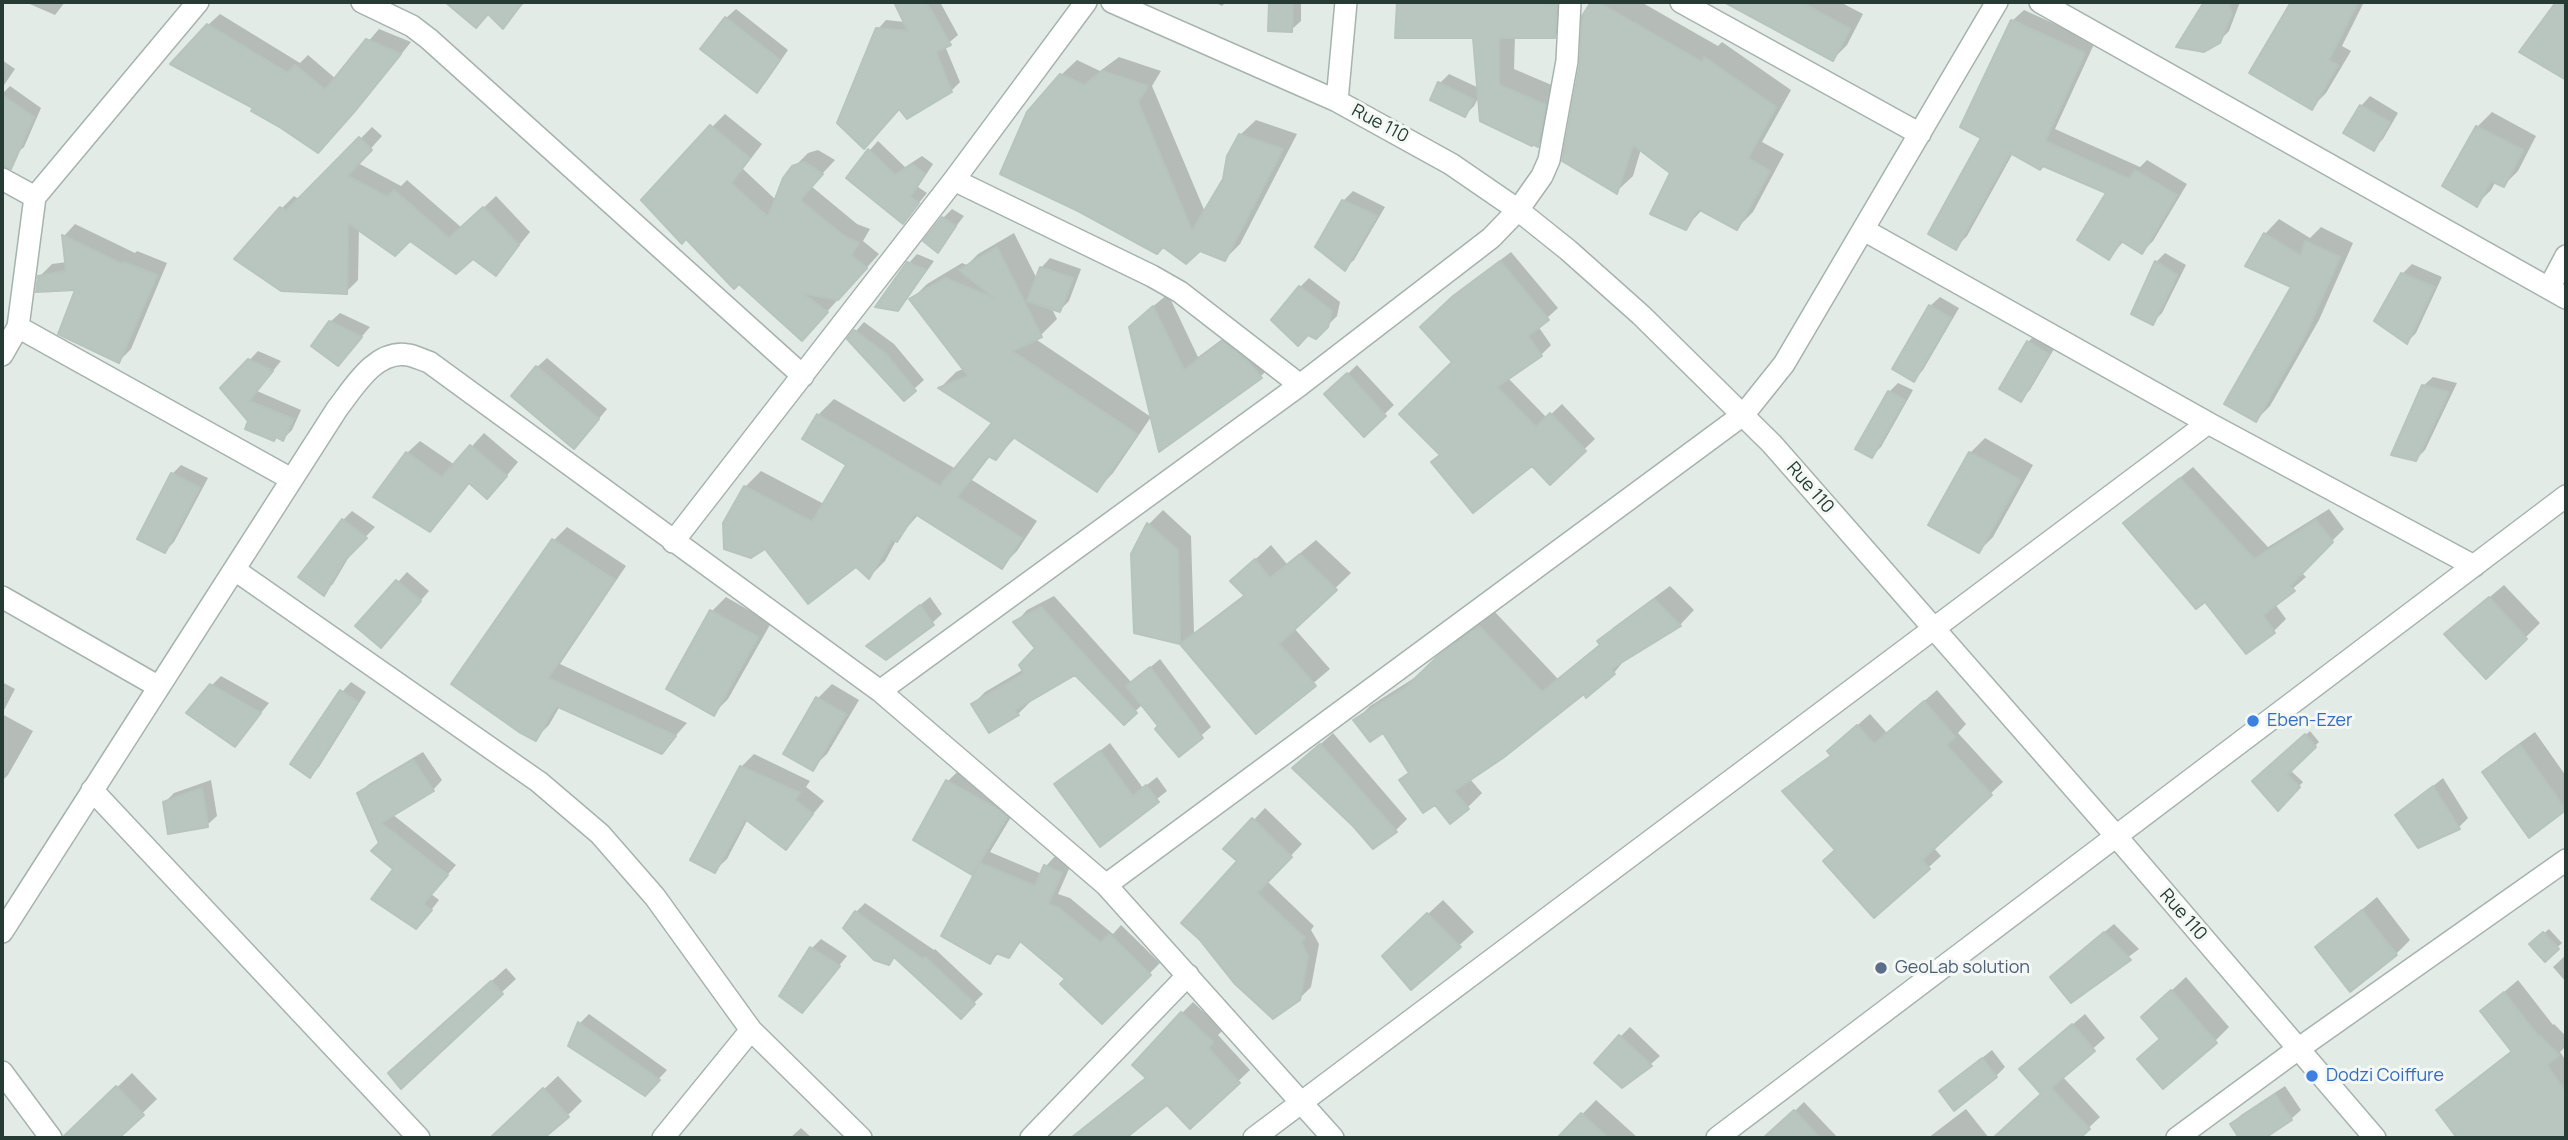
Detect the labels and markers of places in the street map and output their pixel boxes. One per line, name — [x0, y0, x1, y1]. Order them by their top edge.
place label: Eben-Ezer — [2267, 710, 2352, 732]
marker: Eben-Ezer — [2245, 713, 2261, 729]
place label: GeoLab solution — [1895, 957, 2030, 979]
marker: GeoLab solution — [1873, 960, 1889, 976]
place label: Dodzi Coiffure — [2326, 1065, 2444, 1087]
marker: Dodzi Coiffure — [2304, 1068, 2320, 1084]

